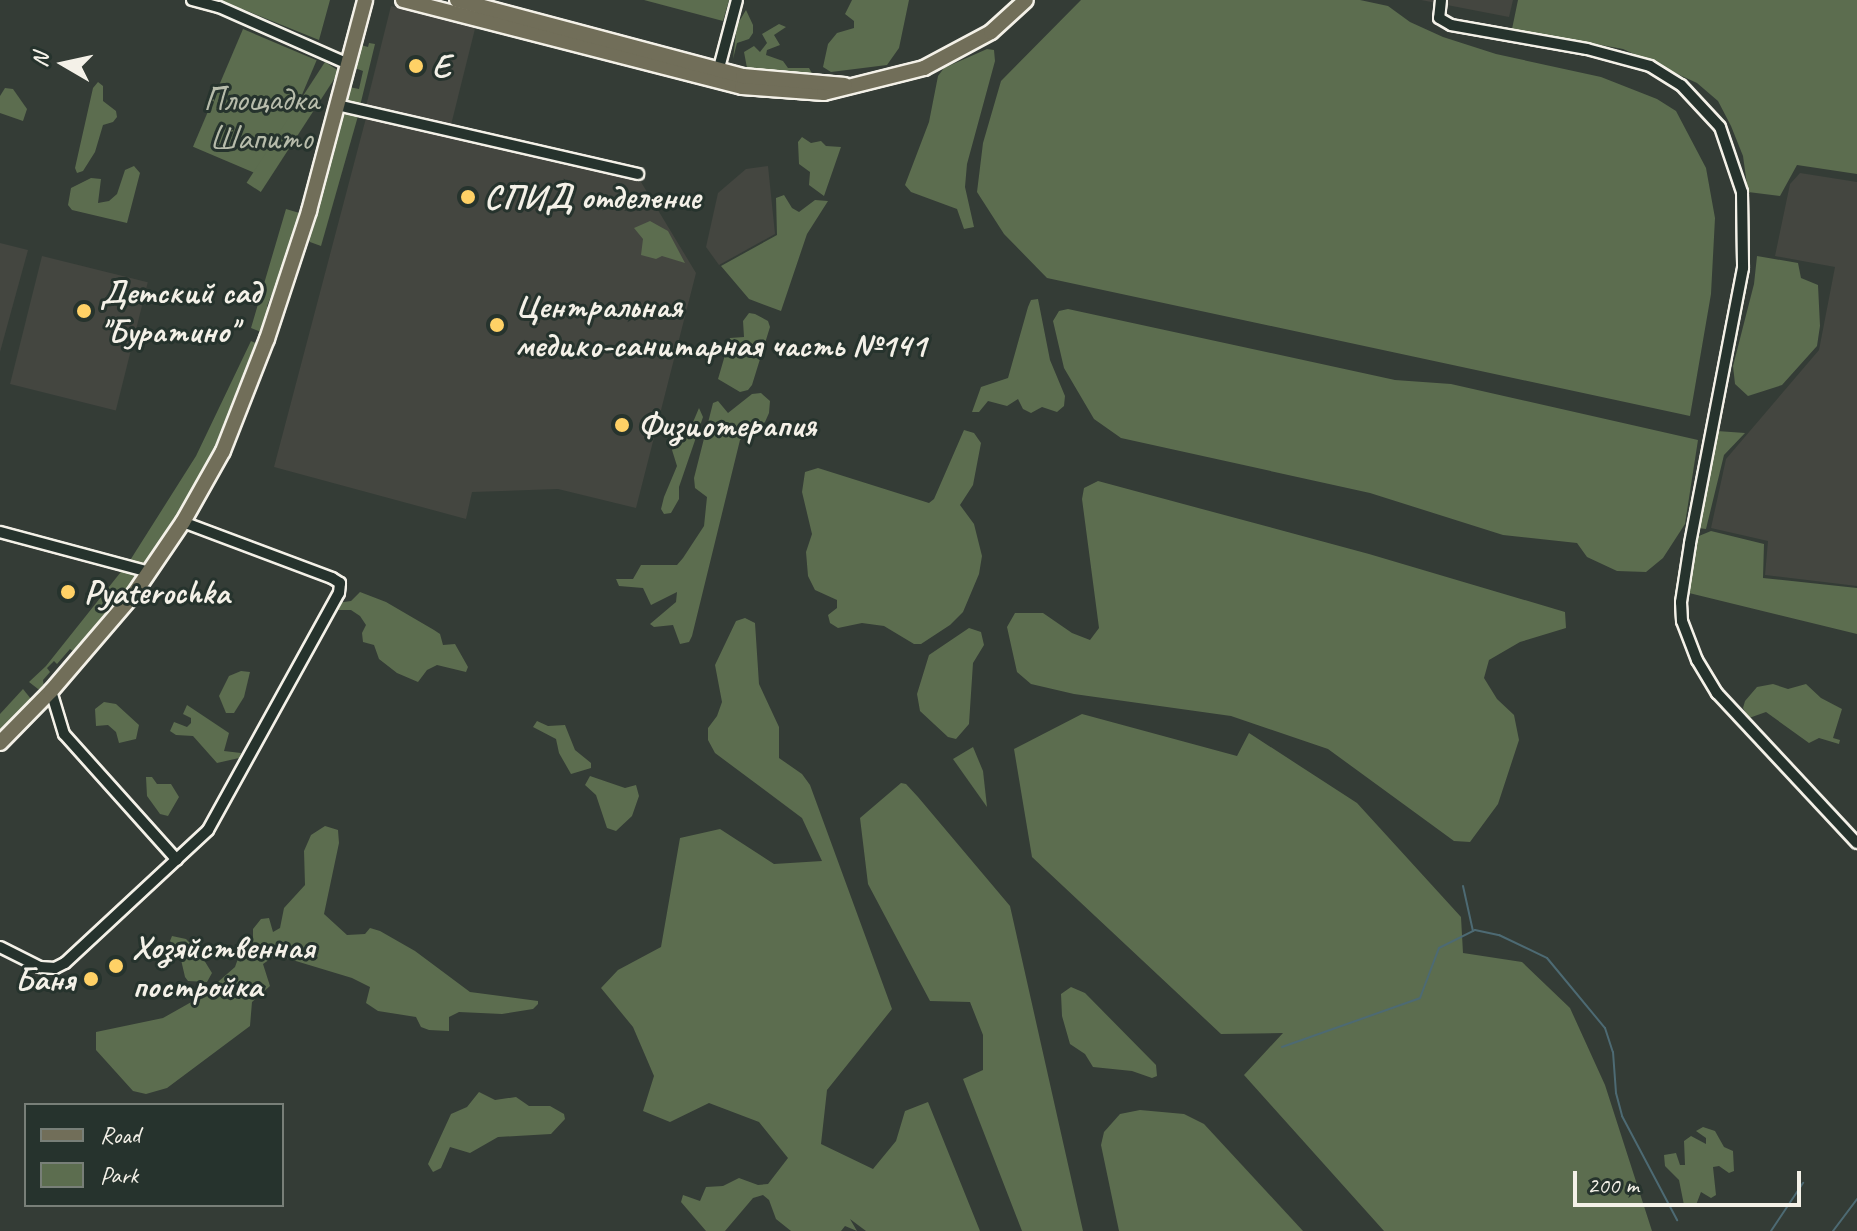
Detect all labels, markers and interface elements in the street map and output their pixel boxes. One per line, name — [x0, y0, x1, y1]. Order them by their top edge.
north arrow — [24, 24, 104, 104]
place label: Е — [432, 46, 451, 86]
text: N — [25, 51, 55, 69]
marker: Е — [407, 57, 425, 75]
park label: Площадка Шапито — [203, 78, 319, 158]
place label: СПИД отделение — [484, 177, 701, 217]
marker: СПИД отделение — [459, 188, 477, 206]
place label: Детский сад "Буратино" — [100, 271, 261, 350]
place label: Центральная медико-санитарная часть №141 — [515, 285, 925, 364]
marker: Детский сад "Буратино" — [75, 302, 93, 320]
marker: Центральная медико-санитарная часть №141 — [486, 314, 508, 336]
place label: Физиотерапия — [638, 405, 816, 445]
marker: Физиотерапия — [613, 416, 631, 434]
place label: Pyaterochka — [84, 572, 229, 612]
marker: Pyaterochka — [59, 583, 77, 601]
place label: Хозяйственная постройка — [132, 926, 315, 1006]
marker: Хозяйственная постройка — [107, 957, 125, 975]
place label: Баня — [15, 959, 75, 999]
marker: Баня — [82, 970, 100, 988]
legend — [24, 1103, 284, 1207]
text: Road — [100, 1120, 140, 1150]
scale bar — [1577, 1155, 1805, 1205]
text: Park — [100, 1160, 138, 1190]
text: 200 m — [1587, 1170, 1639, 1200]

